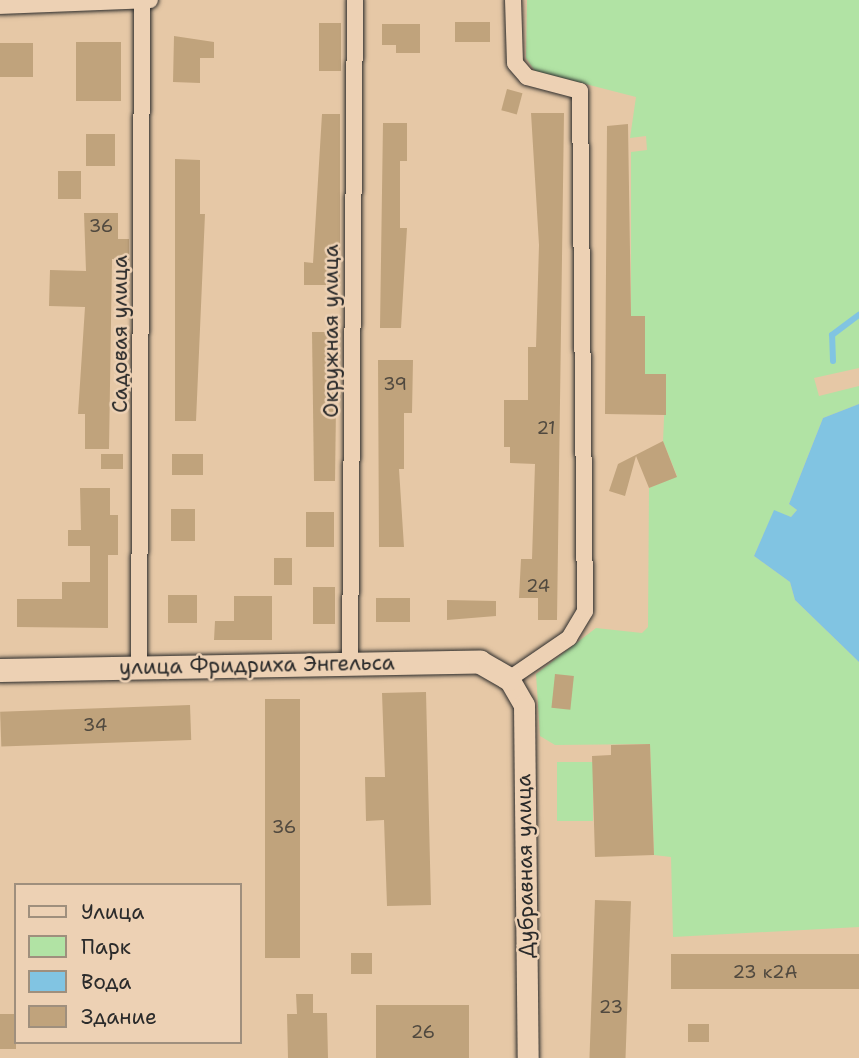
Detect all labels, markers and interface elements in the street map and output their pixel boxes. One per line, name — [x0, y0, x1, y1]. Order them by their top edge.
house number: 36 — [89, 215, 113, 237]
street label: Окружная улица — [318, 244, 344, 418]
street label: Садовая улица — [107, 255, 133, 413]
house number: 39 — [383, 373, 407, 395]
house number: 21 — [536, 417, 556, 439]
house number: 24 — [526, 575, 550, 597]
street label: улица Фридриха Энгельса — [119, 650, 395, 680]
house number: 34 — [83, 714, 107, 736]
street label: Дубравная улица — [511, 774, 539, 958]
house number: 36 — [272, 816, 296, 838]
legend — [14, 883, 242, 1044]
text: Улица — [81, 898, 144, 926]
text: Парк — [81, 933, 131, 961]
house number: 23 к2А — [732, 961, 798, 983]
text: Вода — [81, 968, 131, 996]
house number: 23 — [599, 996, 623, 1018]
text: Здание — [81, 1003, 157, 1031]
house number: 26 — [411, 1021, 435, 1043]

